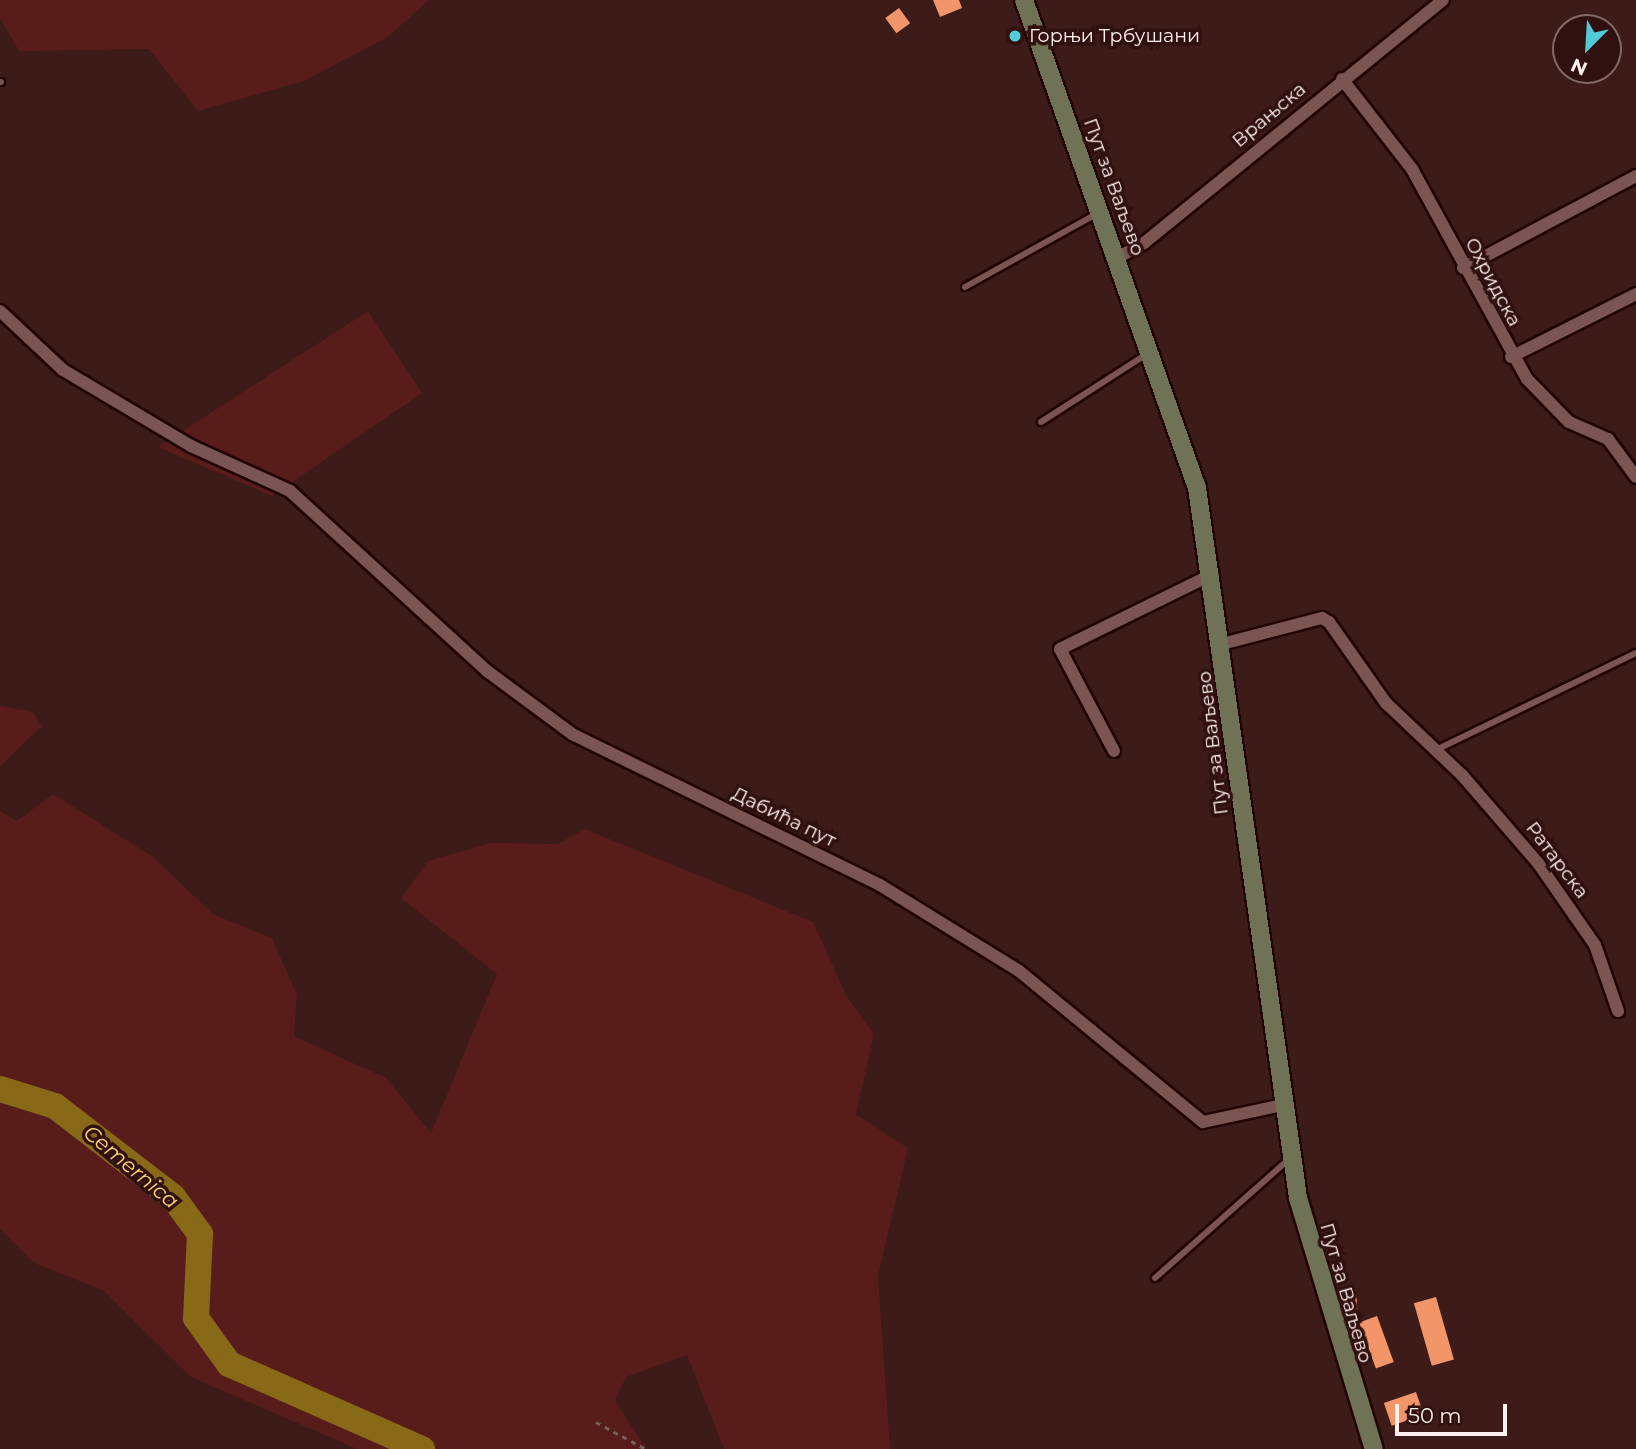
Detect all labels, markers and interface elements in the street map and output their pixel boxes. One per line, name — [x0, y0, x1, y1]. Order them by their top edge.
north arrow — [1552, 14, 1622, 84]
place label: Горњи Трбушани — [1029, 25, 1200, 47]
marker: Горњи Трбушани — [1007, 28, 1023, 44]
text: N — [1567, 53, 1591, 80]
street label: Врањска — [1228, 78, 1310, 152]
street label: Пут за Ваљево — [1079, 115, 1149, 259]
street label: Охридска — [1460, 234, 1526, 330]
street label: Пут за Ваљево — [1193, 670, 1233, 816]
street label: Дабића пут — [728, 782, 840, 852]
street label: Ратарска — [1521, 817, 1593, 903]
water label: Cemernica — [78, 1120, 184, 1214]
street label: Пут за Ваљево — [1315, 1220, 1377, 1366]
scale bar — [1398, 1390, 1510, 1434]
text: 50 m — [1408, 1403, 1462, 1428]

